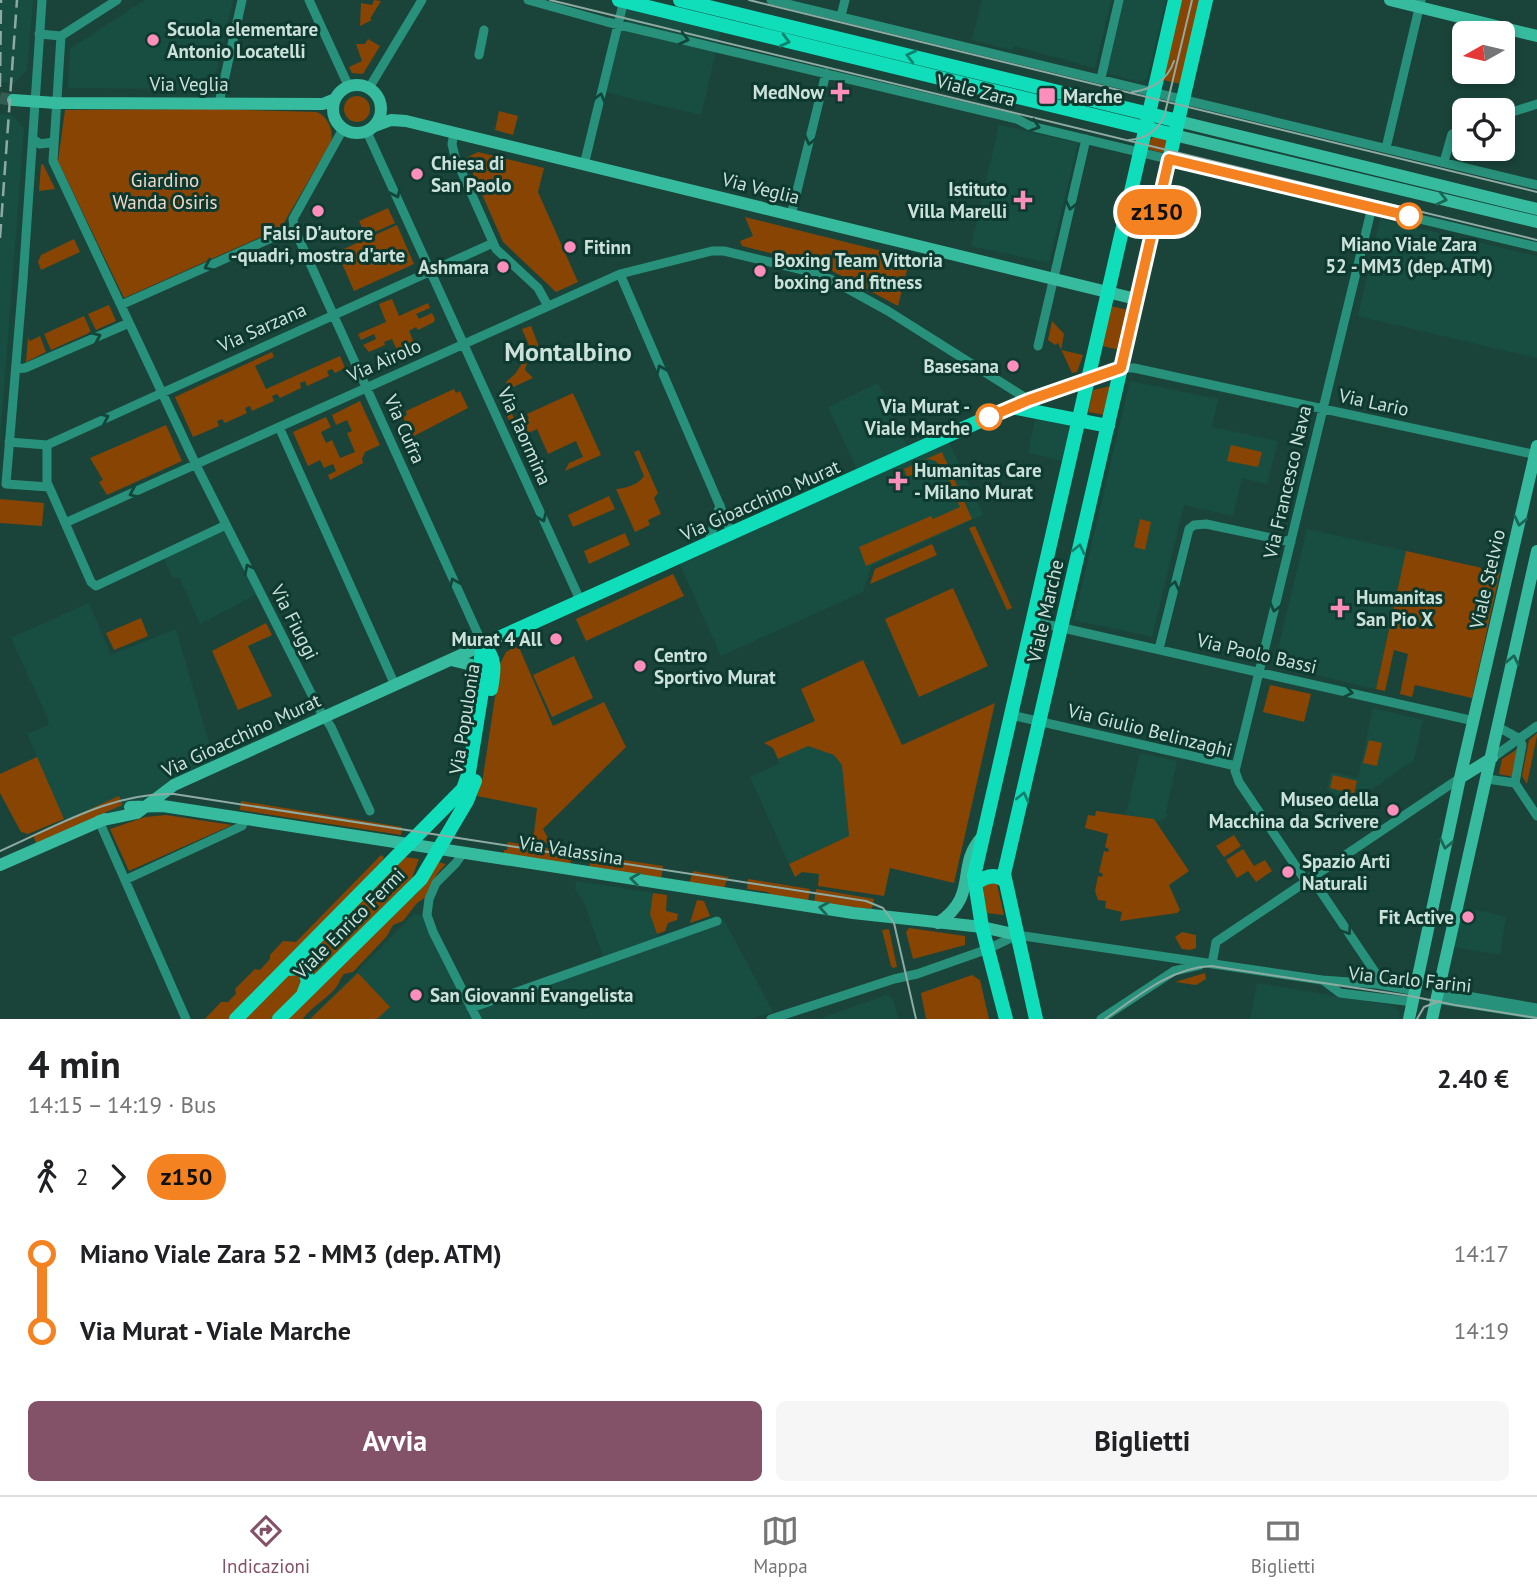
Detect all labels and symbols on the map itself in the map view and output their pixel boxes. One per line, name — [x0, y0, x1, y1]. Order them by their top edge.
place label: Scuola elementare Antonio Locatelli — [167, 17, 318, 63]
north arrow — [1452, 21, 1516, 84]
one-way arrow — [678, 31, 690, 45]
marker: Scuola elementare Antonio Locatelli — [145, 32, 161, 48]
one-way arrow — [779, 33, 791, 47]
one-way arrow — [905, 50, 917, 64]
street label: Viale Zara — [933, 68, 1018, 111]
street label: Via Veglia — [148, 72, 229, 96]
place label: MedNow — [753, 80, 824, 104]
marker: MedNow — [830, 82, 850, 102]
place label: Marche — [1063, 84, 1123, 108]
marker: Marche — [1037, 86, 1057, 106]
one-way arrow — [592, 93, 606, 105]
one-way arrow — [1028, 118, 1040, 132]
one-way arrow — [804, 134, 818, 146]
place label: Chiesa di San Paolo — [431, 151, 511, 197]
marker: Chiesa di San Paolo — [409, 166, 425, 182]
street label: Via Veglia — [719, 167, 802, 209]
park label: Giardino Wanda Osiris — [112, 168, 218, 214]
place label: Istituto Villa Marelli — [907, 177, 1007, 223]
one-way arrow — [388, 186, 402, 198]
line badge: z150 — [1108, 189, 1206, 235]
marker: Istituto Villa Marelli — [1013, 190, 1033, 210]
one-way arrow — [1436, 191, 1448, 205]
one-way arrow — [1064, 199, 1079, 211]
marker: Falsi D'autore -quadri, mostra d'arte — [310, 203, 326, 219]
marker: Miano Viale Zara 52 - MM3 (dep. ATM) — [1396, 203, 1422, 229]
place label: Falsi D'autore -quadri, mostra d'arte — [231, 221, 405, 267]
place label: Miano Viale Zara 52 - MM3 (dep. ATM) — [1325, 232, 1493, 278]
place label: Fitinn — [584, 235, 631, 259]
marker: Fitinn — [562, 239, 578, 255]
place label: Boxing Team Vittoria boxing and fitness — [774, 248, 943, 294]
place label: Ashmara — [418, 255, 489, 279]
one-way arrow — [204, 258, 216, 272]
marker: Ashmara — [495, 259, 511, 275]
marker: Boxing Team Vittoria boxing and fitness — [752, 263, 768, 279]
street label: Via Sarzana — [213, 297, 310, 358]
one-way arrow — [89, 332, 101, 346]
street label: Via Airolo — [342, 333, 425, 387]
district label: Montalbino — [504, 335, 632, 368]
place label: Basesana — [923, 354, 999, 378]
marker: Basesana — [1005, 358, 1021, 374]
one-way arrow — [655, 364, 669, 377]
street label: Via Taormina — [492, 382, 557, 489]
street label: Via Lario — [1336, 383, 1411, 421]
street label: Via Cufra — [379, 390, 431, 467]
place label: Via Murat - Viale Marche — [863, 394, 970, 440]
street label: Via Francesco Nava — [1257, 403, 1316, 562]
marker: Via Murat - Viale Marche — [976, 404, 1002, 430]
one-way arrow — [97, 412, 109, 426]
street label: Via Gioacchino Murat — [676, 454, 844, 546]
place label: Humanitas Care - Milano Murat — [914, 458, 1042, 504]
marker: Humanitas Care - Milano Murat — [888, 471, 908, 491]
one-way arrow — [128, 485, 141, 499]
one-way arrow — [534, 510, 548, 522]
one-way arrow — [1514, 515, 1528, 527]
street label: Viale Stelvio — [1464, 527, 1510, 632]
one-way arrow — [1071, 543, 1086, 555]
street label: Viale Marche — [1021, 557, 1069, 666]
one-way arrow — [243, 564, 257, 576]
one-way arrow — [449, 578, 463, 590]
street label: Via Fiuggi — [265, 580, 324, 664]
one-way arrow — [1166, 580, 1180, 592]
place label: Humanitas San Pio X — [1356, 585, 1443, 631]
marker: Humanitas San Pio X — [1330, 598, 1350, 618]
one-way arrow — [1269, 601, 1283, 613]
place label: Murat 4 All — [452, 627, 542, 651]
street label: Via Paolo Bassi — [1194, 627, 1319, 678]
marker: Murat 4 All — [548, 631, 564, 647]
place label: Centro Sportivo Murat — [654, 643, 776, 689]
one-way arrow — [1505, 654, 1519, 666]
marker: Centro Sportivo Murat — [632, 658, 648, 674]
street label: Via Populonia — [443, 662, 485, 777]
one-way arrow — [1342, 684, 1354, 698]
street label: Via Gioacchino Murat — [157, 688, 325, 783]
street label: Via Giulio Belinzaghi — [1064, 698, 1235, 762]
place label: Museo della Macchina da Scrivere — [1209, 787, 1379, 833]
one-way arrow — [1014, 791, 1029, 803]
marker: Museo della Macchina da Scrivere — [1385, 802, 1401, 818]
street label: Via Valassina — [516, 830, 625, 870]
one-way arrow — [1440, 838, 1455, 850]
place label: Spazio Arti Naturali — [1302, 849, 1390, 895]
street label: Viale Enrico Fermi — [288, 862, 410, 984]
marker: Spazio Arti Naturali — [1280, 864, 1296, 880]
one-way arrow — [629, 872, 640, 887]
one-way arrow — [818, 901, 830, 916]
place label: Fit Active — [1379, 905, 1454, 929]
marker: Fit Active — [1460, 909, 1476, 925]
one-way arrow — [1338, 922, 1351, 935]
street label: Via Carlo Farini — [1346, 960, 1473, 997]
place label: San Giovanni Evangelista — [430, 983, 634, 1007]
marker: San Giovanni Evangelista — [408, 987, 424, 1003]

